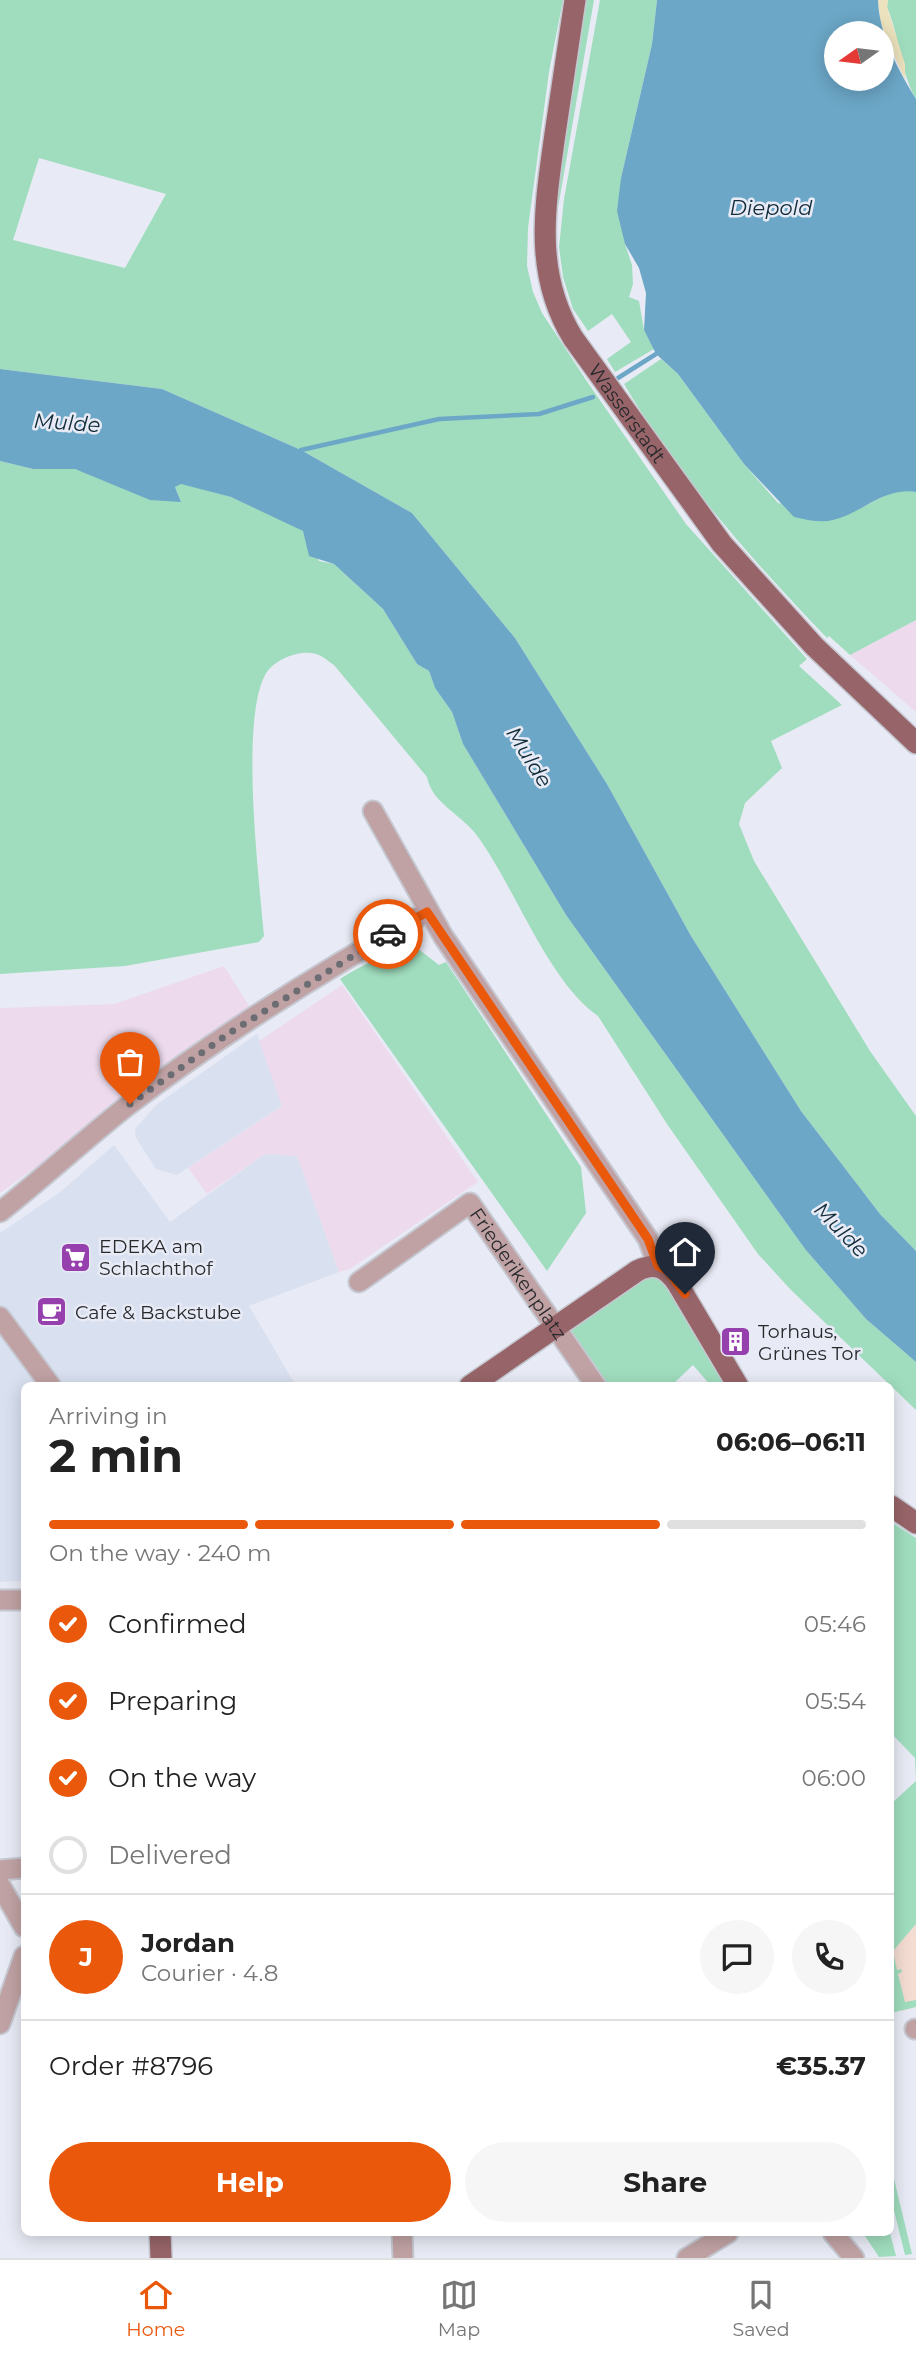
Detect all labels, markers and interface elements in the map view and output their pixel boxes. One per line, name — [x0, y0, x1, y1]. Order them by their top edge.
north arrow — [824, 21, 894, 91]
map controls — [824, 21, 894, 91]
water label: Diepold — [730, 195, 813, 220]
street label: Wasserstadt — [583, 359, 671, 468]
water label: Mulde — [33, 408, 101, 437]
water label: Mulde — [501, 722, 558, 792]
courier — [353, 899, 423, 969]
icon: car — [369, 915, 407, 953]
pin — [100, 1032, 160, 1104]
icon: bag — [111, 1043, 149, 1081]
water label: Mulde — [809, 1197, 874, 1262]
street label: Friederikenplatz — [465, 1204, 572, 1344]
pin — [655, 1222, 715, 1294]
icon: home — [666, 1233, 704, 1271]
place label: EDEKA am Schlachthof — [99, 1235, 214, 1280]
supermarket icon: EDEKA am Schlachthof — [59, 1240, 93, 1274]
cafe icon: Cafe & Backstube — [35, 1295, 69, 1329]
place label: Cafe & Backstube — [75, 1301, 241, 1324]
place label: Torhaus, Grünes Tor — [758, 1320, 861, 1365]
building icon: Torhaus, Grünes Tor — [718, 1325, 752, 1359]
text: Arriving in — [49, 1402, 168, 1430]
text: 06:06–06:11 — [716, 1426, 866, 1458]
text: 2 min — [49, 1427, 183, 1484]
text: On the way · 240 m — [49, 1539, 271, 1567]
icon: check — [49, 1605, 87, 1643]
text: Confirmed — [108, 1608, 247, 1640]
text: 05:46 — [804, 1610, 866, 1638]
icon: check — [49, 1682, 87, 1720]
text: Preparing — [108, 1685, 237, 1717]
text: 05:54 — [805, 1687, 866, 1715]
icon: check — [49, 1759, 87, 1797]
text: On the way — [108, 1762, 256, 1794]
text: 06:00 — [801, 1764, 866, 1792]
text: Delivered — [108, 1839, 232, 1871]
button: chat — [700, 1920, 774, 1994]
button: phone — [792, 1920, 866, 1994]
text: Jordan — [141, 1927, 235, 1959]
text: J — [79, 1941, 93, 1973]
text: Courier · 4.8 — [141, 1959, 278, 1987]
text: Order #8796 — [49, 2050, 213, 2082]
text: €35.37 — [776, 2050, 866, 2082]
button: Help — [49, 2142, 451, 2222]
button: Share — [465, 2142, 866, 2222]
tab: Home — [126, 2276, 185, 2341]
tab: Map — [438, 2276, 480, 2341]
tab: Saved — [733, 2276, 790, 2341]

